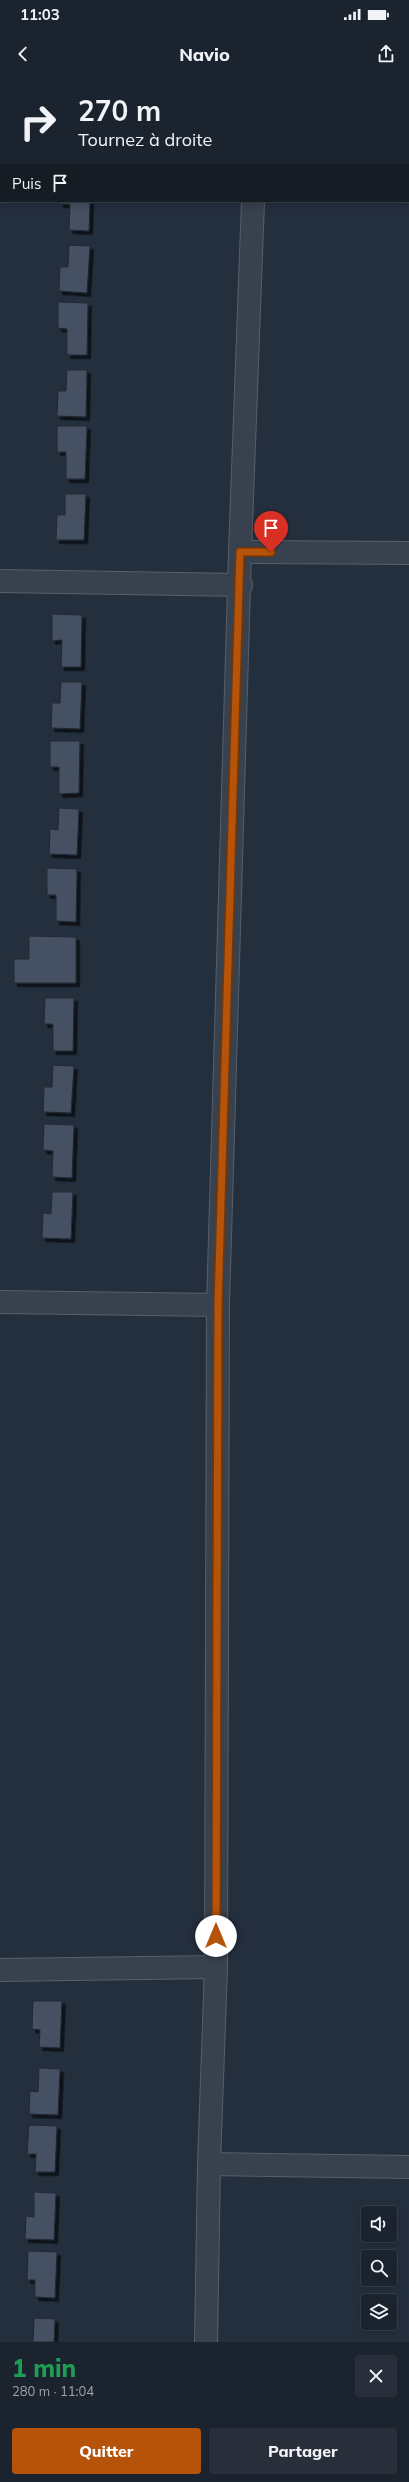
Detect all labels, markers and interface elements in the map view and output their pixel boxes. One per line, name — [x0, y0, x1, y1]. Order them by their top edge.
text: 11:03 — [20, 5, 60, 24]
icon: back — [12, 43, 34, 65]
text: Navio — [179, 43, 230, 66]
icon: share — [375, 43, 397, 65]
text: 270 m — [78, 93, 161, 128]
icon: right — [12, 96, 64, 148]
text: Tournez à droite — [78, 128, 212, 151]
icon: arrive — [49, 172, 71, 194]
text: Puis — [12, 174, 41, 193]
pin — [254, 511, 288, 552]
icon: arrive — [260, 517, 282, 539]
position arrow — [195, 1915, 237, 1957]
map controls — [361, 2206, 397, 2330]
button: sound — [361, 2206, 397, 2242]
button: search — [361, 2250, 397, 2286]
button: layers — [361, 2294, 397, 2330]
text: 1 min — [12, 2353, 76, 2383]
button: close — [355, 2355, 397, 2397]
text: 280 m · 11:04 — [12, 2383, 94, 2399]
button: Quitter — [12, 2428, 201, 2474]
button: Partager — [209, 2428, 397, 2474]

